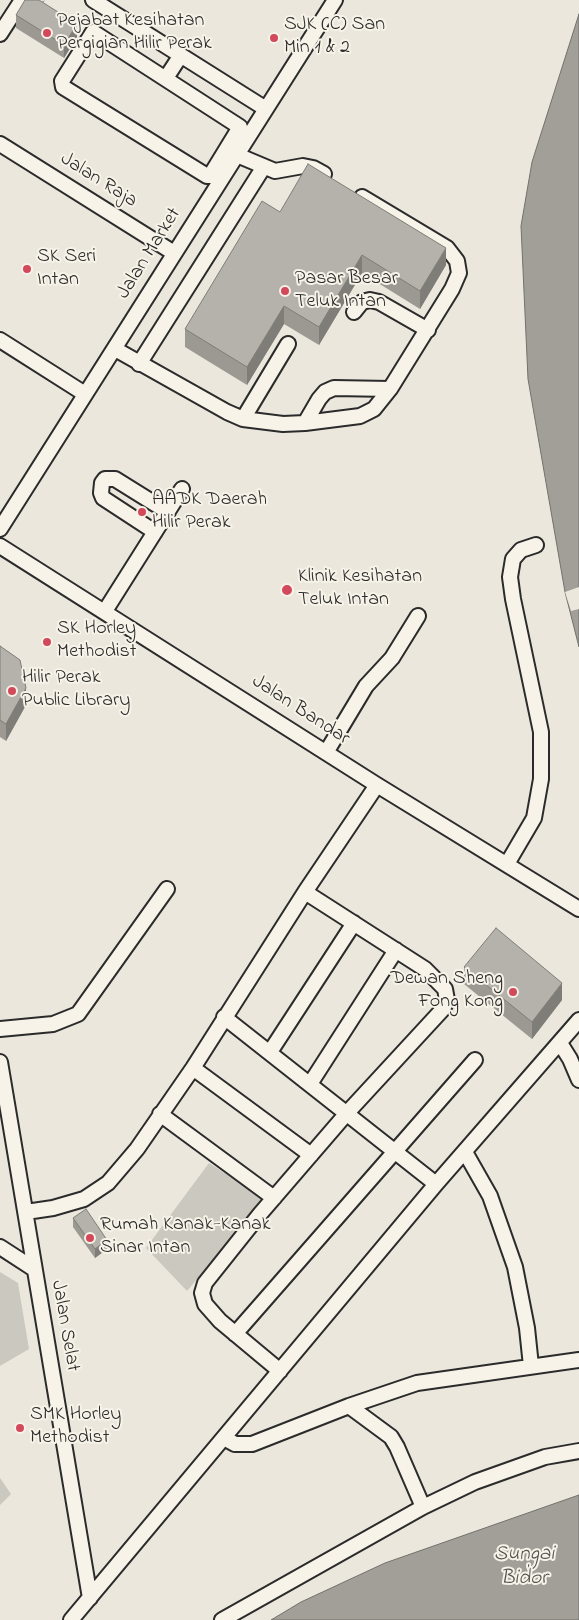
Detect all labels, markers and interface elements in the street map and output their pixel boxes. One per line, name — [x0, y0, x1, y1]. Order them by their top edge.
place label: Pejabat Kesihatan Pergigian Hilir Perak — [57, 10, 212, 57]
place label: SJK (C) San Min 1 & 2 — [284, 14, 385, 61]
marker: Pejabat Kesihatan Pergigian Hilir Perak — [41, 27, 53, 39]
marker: SJK (C) San Min 1 & 2 — [268, 32, 280, 44]
street label: Jalan Raja — [55, 148, 141, 214]
street label: Jalan Market — [112, 204, 188, 304]
place label: SK Seri Intan — [37, 246, 96, 293]
marker: SK Seri Intan — [21, 263, 33, 275]
place label: Pasar Besar Teluk Intan — [295, 268, 398, 315]
marker: Pasar Besar Teluk Intan — [279, 285, 291, 297]
place label: AADK Daerah Hilir Perak — [152, 489, 267, 536]
marker: AADK Daerah Hilir Perak — [136, 506, 148, 518]
place label: Klinik Kesihatan Teluk Intan — [298, 566, 422, 613]
marker: Klinik Kesihatan Teluk Intan — [280, 583, 294, 597]
place label: SK Horley Methodist — [57, 618, 136, 665]
marker: SK Horley Methodist — [41, 636, 53, 648]
place label: Hilir Perak Public Library — [22, 667, 130, 714]
street label: Jalan Bandar — [247, 670, 353, 752]
marker: Hilir Perak Public Library — [6, 685, 18, 697]
place label: Dewan Sheng Fong Kong — [390, 968, 503, 1015]
marker: Dewan Sheng Fong Kong — [507, 986, 519, 998]
place label: Rumah Kanak-Kanak Sinar Intan — [100, 1214, 271, 1261]
marker: Rumah Kanak-Kanak Sinar Intan — [84, 1232, 96, 1244]
street label: Jalan Selat — [44, 1278, 84, 1374]
place label: SMK Horley Methodist — [30, 1404, 121, 1451]
marker: SMK Horley Methodist — [14, 1422, 26, 1434]
water label: Sungai Bidor — [494, 1543, 554, 1593]

